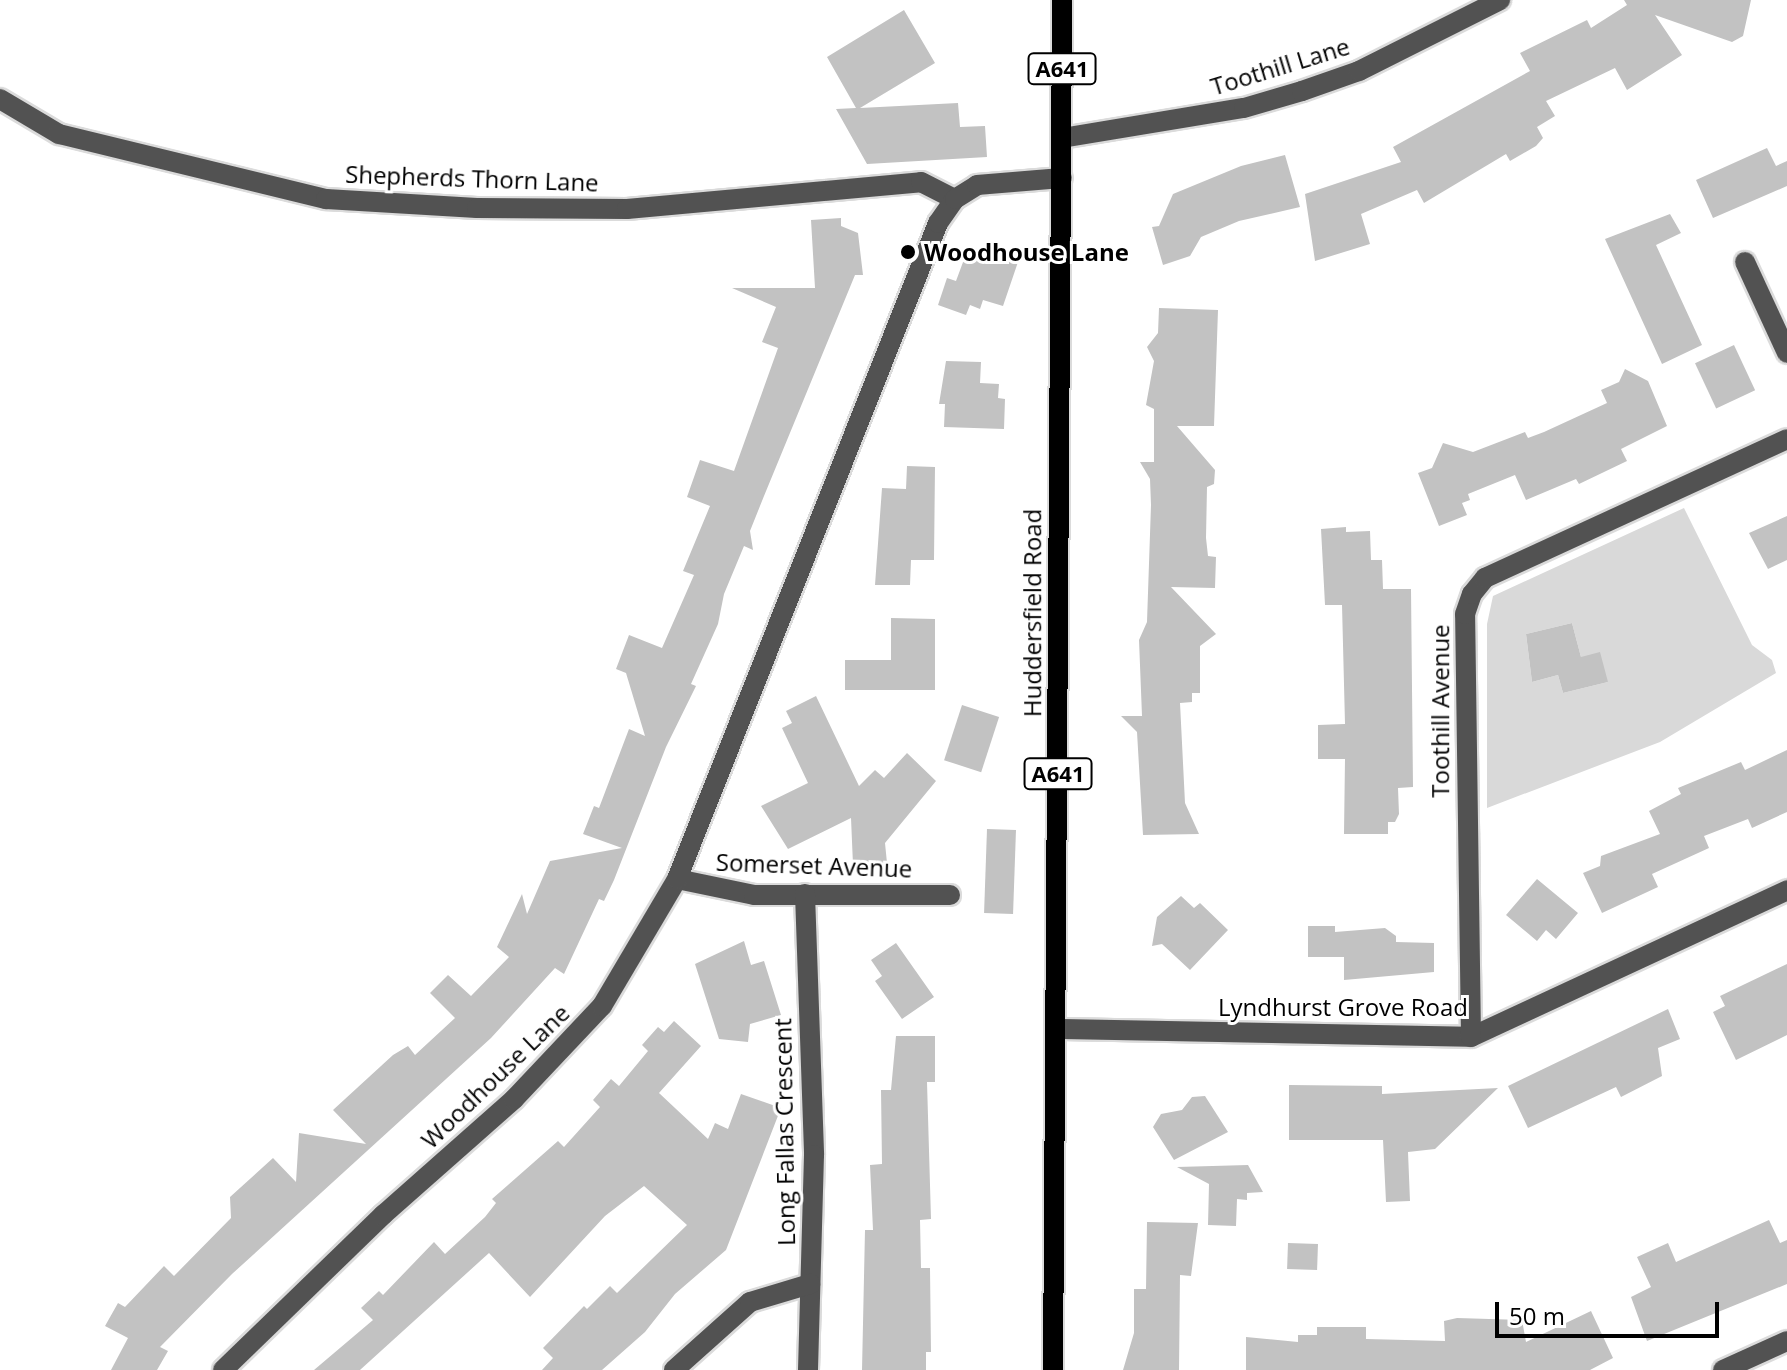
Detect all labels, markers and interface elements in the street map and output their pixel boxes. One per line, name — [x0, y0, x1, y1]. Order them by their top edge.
street label: Toothill Lane — [1207, 31, 1353, 101]
road number: A641 — [1026, 51, 1098, 87]
street label: Shepherds Thorn Lane — [345, 159, 599, 197]
place label: Woodhouse Lane — [924, 238, 1129, 266]
marker: Woodhouse Lane — [899, 243, 917, 261]
street label: Huddersfield Road — [1018, 509, 1046, 717]
street label: Toothill Avenue — [1426, 624, 1454, 798]
road number: A641 — [1022, 756, 1094, 792]
street label: Somerset Avenue — [715, 847, 913, 883]
street label: Lyndhurst Grove Road — [1218, 993, 1468, 1021]
street label: Woodhouse Lane — [415, 998, 575, 1154]
street label: Long Fallas Crescent — [768, 1018, 800, 1246]
scale bar — [1499, 1286, 1723, 1336]
text: 50 m — [1509, 1299, 1565, 1332]

